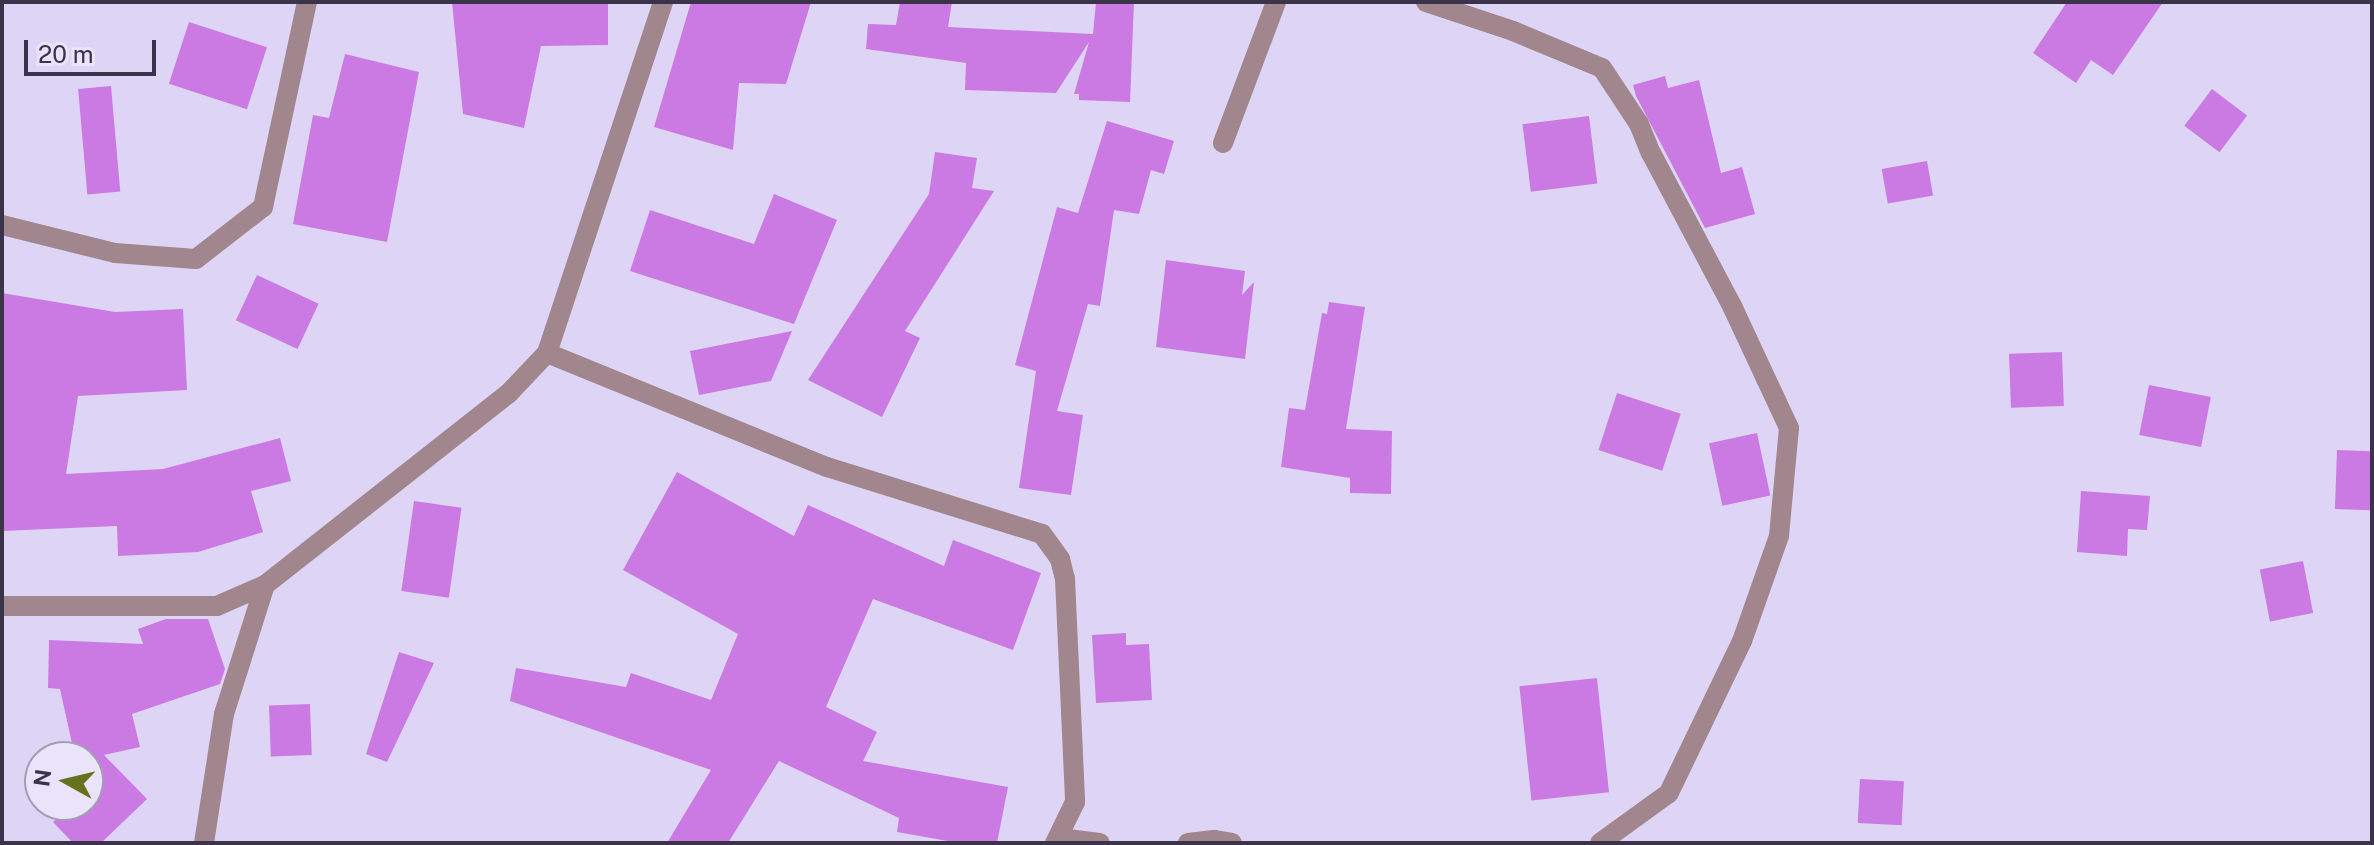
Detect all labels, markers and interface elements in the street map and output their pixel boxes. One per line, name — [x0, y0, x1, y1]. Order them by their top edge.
scale bar — [28, 24, 160, 74]
text: 20 m — [38, 40, 94, 68]
north arrow — [24, 741, 104, 821]
text: N — [28, 768, 56, 788]

